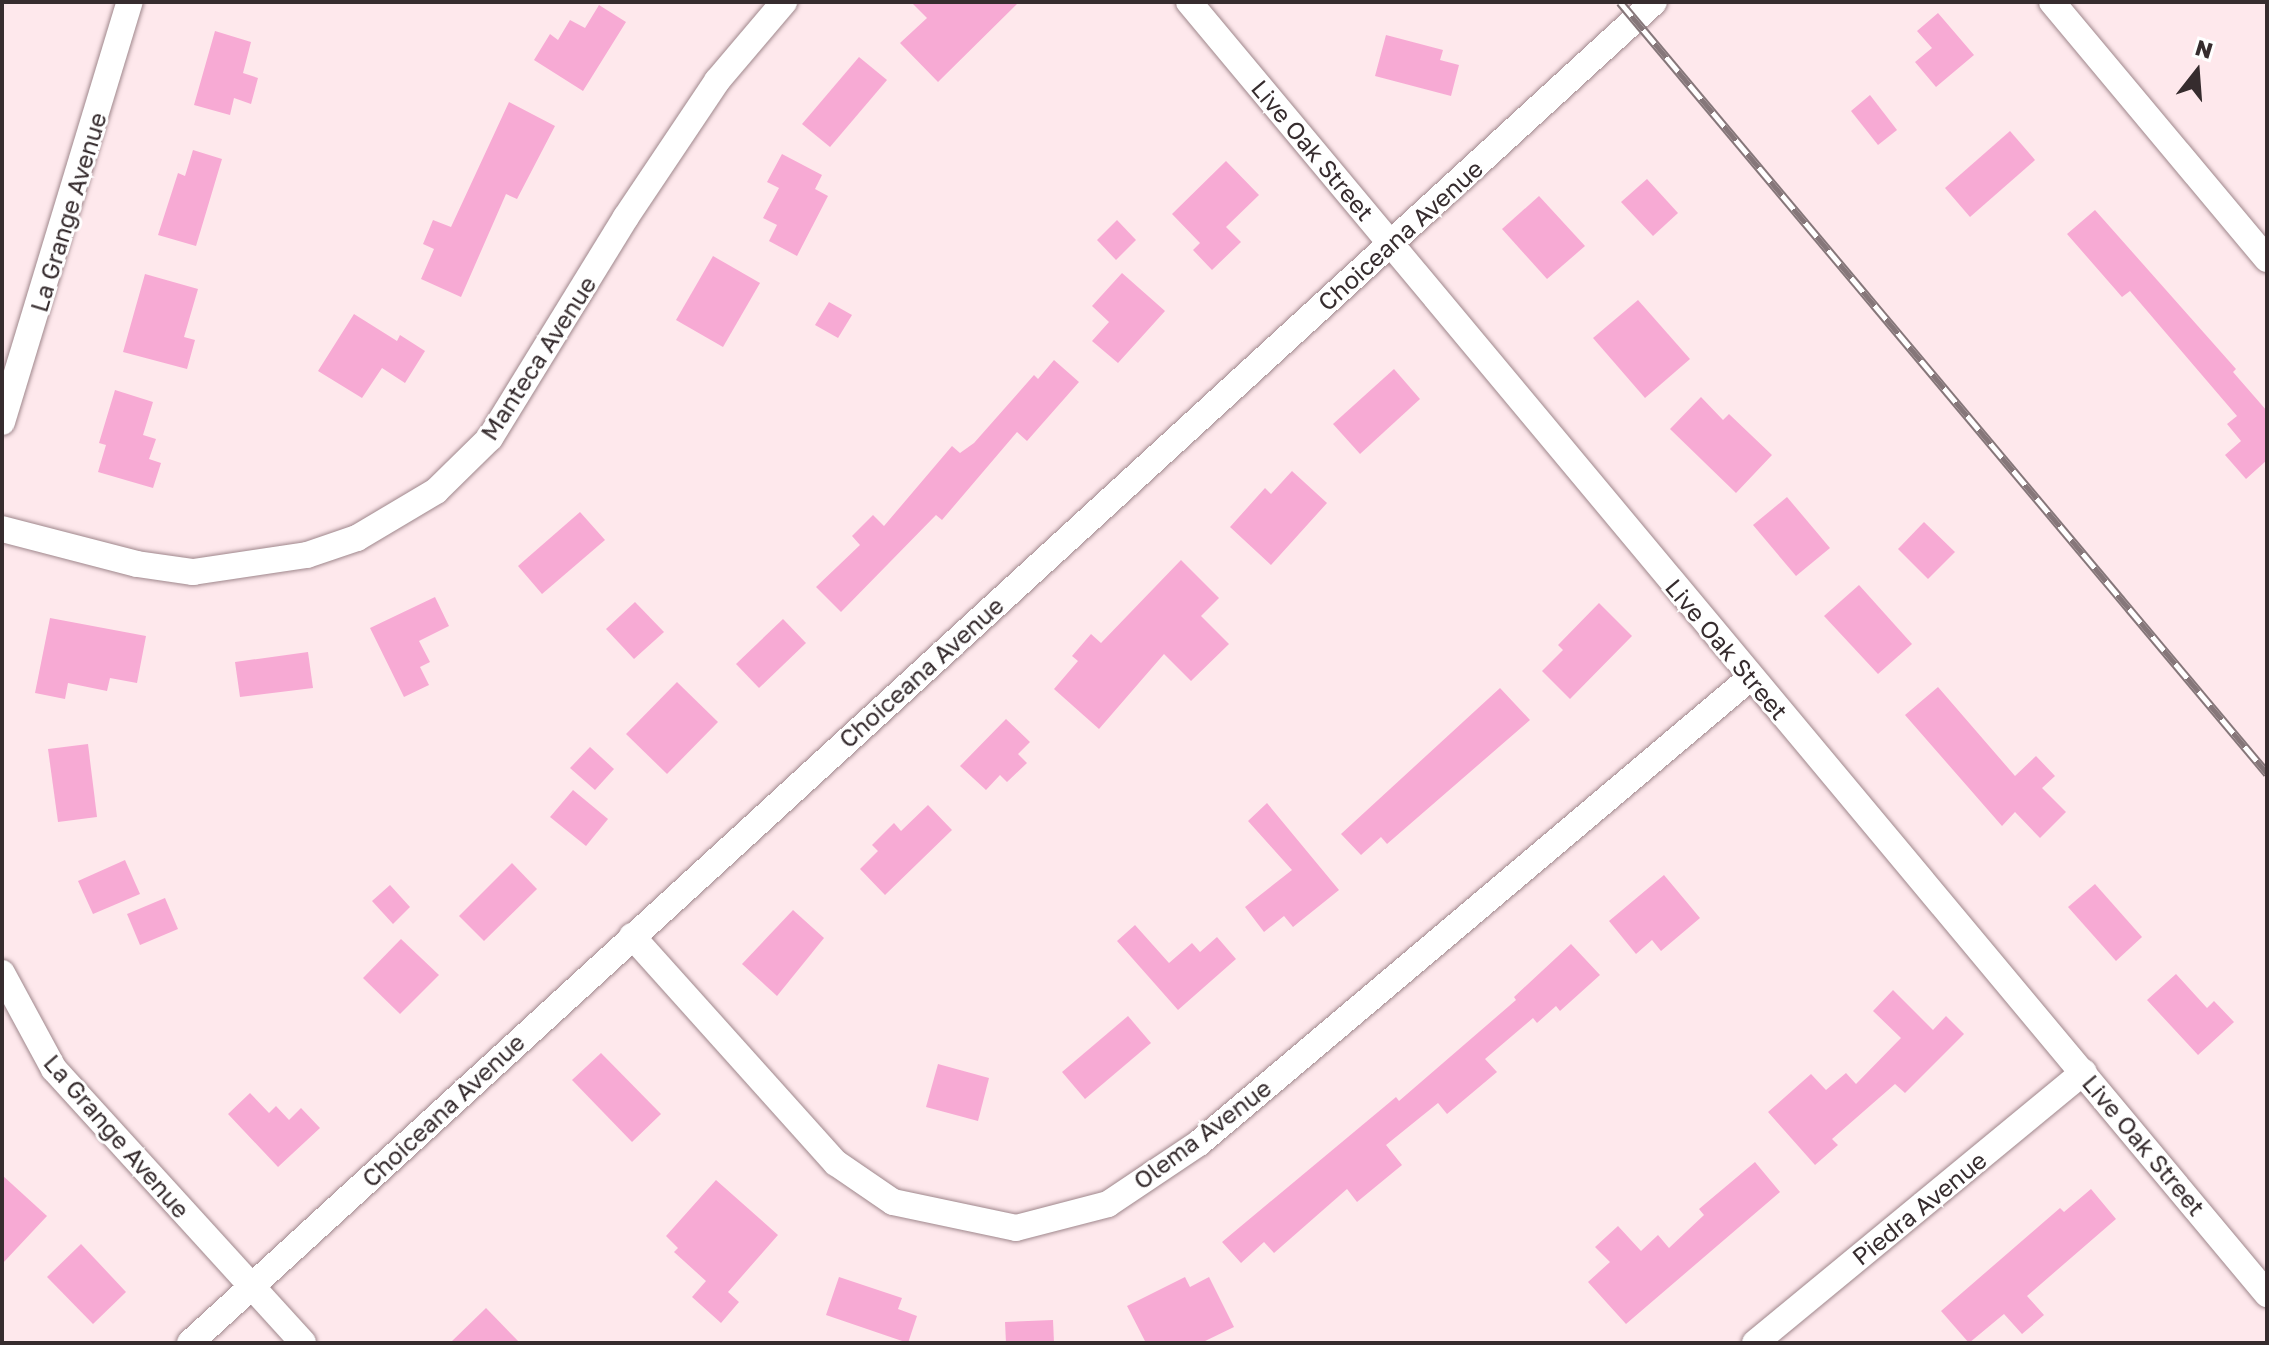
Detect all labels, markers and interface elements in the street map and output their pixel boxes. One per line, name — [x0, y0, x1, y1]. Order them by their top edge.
north arrow — [2157, 32, 2237, 112]
text: N — [2192, 33, 2216, 64]
street label: Live Oak Street — [1246, 74, 1380, 226]
street label: La Grange Avenue — [24, 109, 112, 315]
street label: Choiceana Avenue — [1312, 154, 1488, 316]
street label: Manteca Avenue — [474, 271, 602, 445]
street label: Live Oak Street — [1660, 573, 1794, 725]
street label: Choiceana Avenue — [833, 591, 1009, 753]
street label: Choiceana Avenue — [356, 1027, 530, 1193]
street label: La Grange Avenue — [38, 1048, 196, 1224]
street label: Live Oak Street — [2077, 1069, 2211, 1221]
street label: Olema Avenue — [1128, 1073, 1276, 1195]
street label: Piedra Avenue — [1846, 1145, 1992, 1271]

